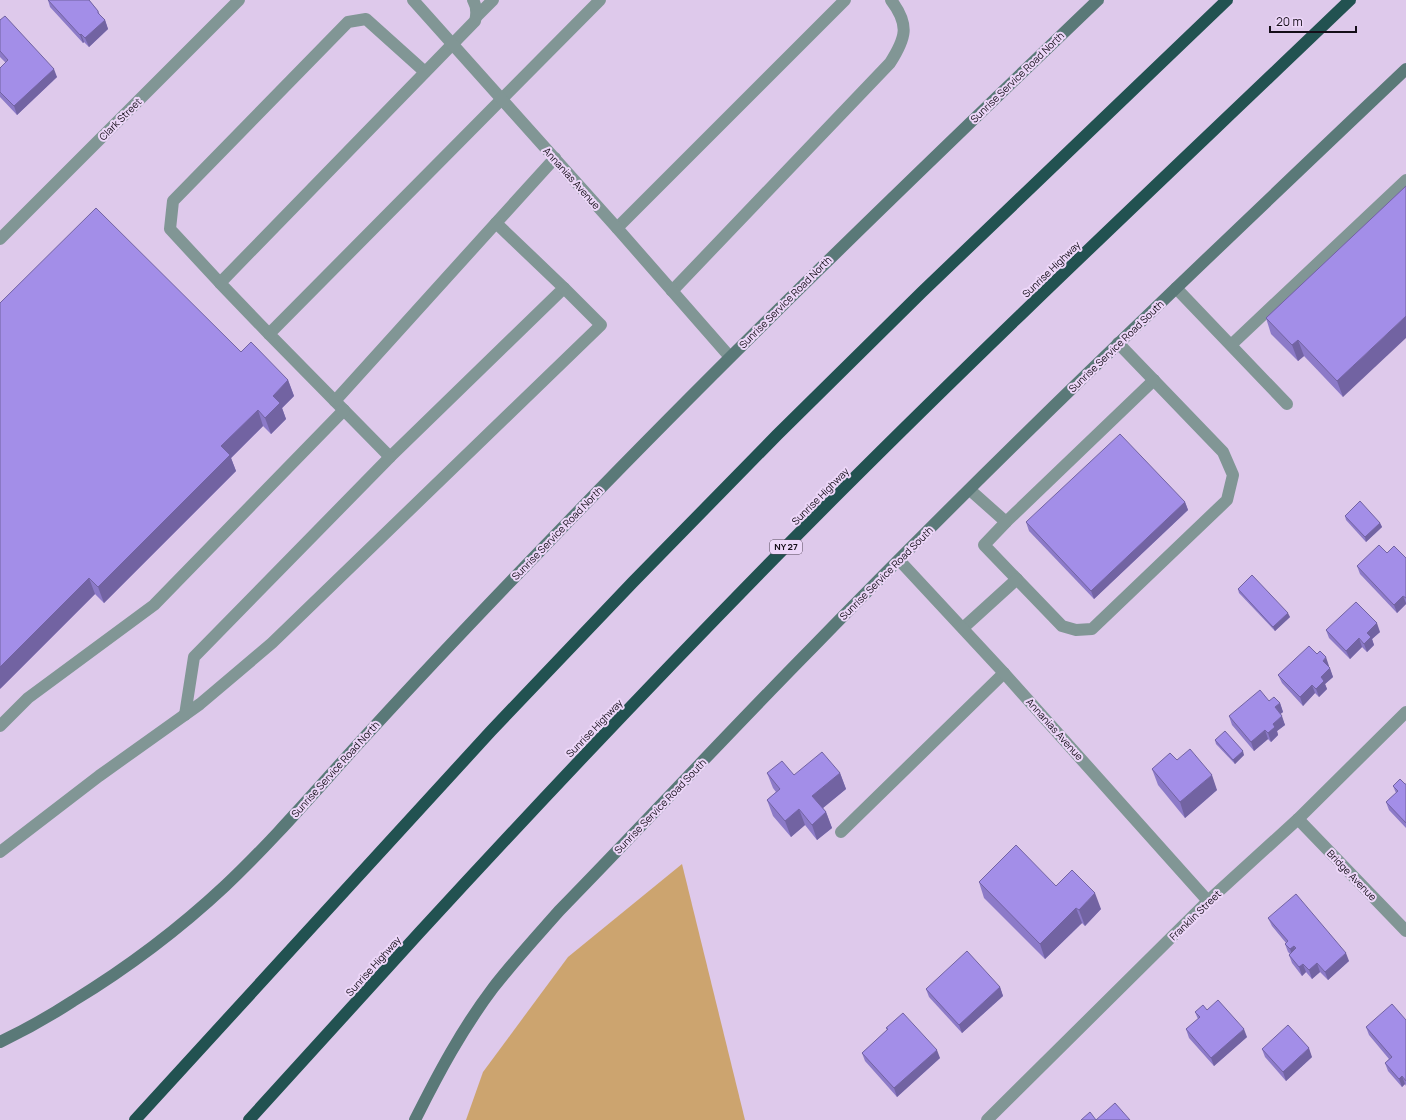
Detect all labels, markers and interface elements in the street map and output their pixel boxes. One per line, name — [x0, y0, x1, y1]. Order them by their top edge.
scale bar — [1270, 8, 1356, 34]
text: 20 m — [1276, 13, 1303, 30]
street label: Sunrise Service Road North — [967, 28, 1067, 126]
street label: Clark Street — [96, 95, 144, 143]
street label: Annanias Avenue — [540, 144, 604, 212]
street label: Sunrise Highway — [1019, 237, 1084, 300]
street label: Sunrise Service Road North — [736, 253, 834, 351]
street label: Sunrise Service Road South — [1065, 297, 1167, 395]
street label: Sunrise Highway — [788, 464, 852, 528]
street label: Sunrise Service Road North — [508, 483, 606, 583]
street label: Sunrise Service Road South — [836, 523, 936, 623]
road number: NY 27 — [770, 540, 802, 554]
street label: Sunrise Highway — [563, 695, 626, 760]
street label: Annanias Avenue — [1023, 695, 1087, 763]
street label: Sunrise Service Road North — [288, 718, 382, 820]
street label: Sunrise Service Road South — [611, 755, 709, 857]
street label: Bridge Avenue — [1324, 846, 1380, 904]
street label: Franklin Street — [1166, 887, 1224, 943]
street label: Sunrise Highway — [342, 933, 404, 999]

